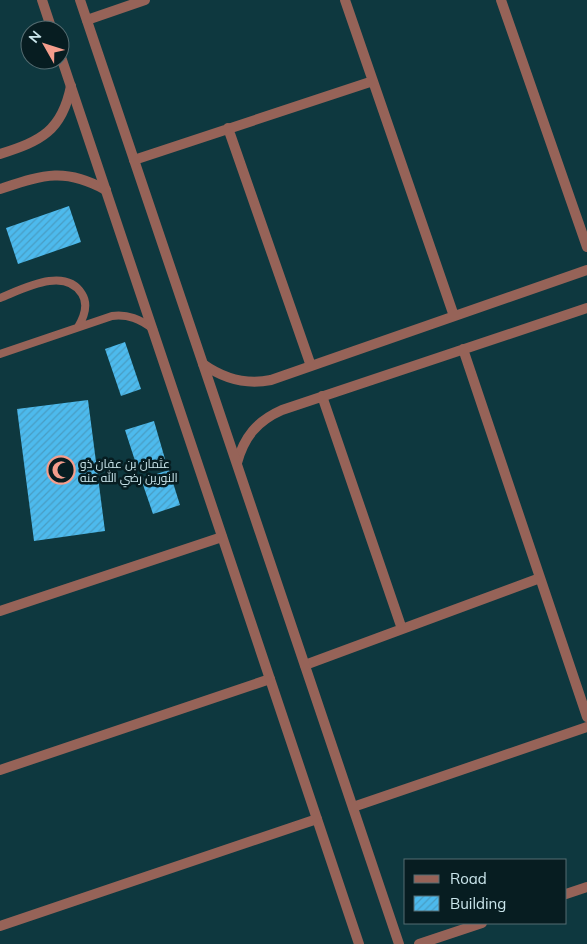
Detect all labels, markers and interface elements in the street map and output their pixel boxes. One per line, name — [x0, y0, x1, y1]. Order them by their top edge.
north arrow — [20, 20, 70, 70]
text: N — [25, 27, 45, 47]
mosque icon: عثمان بن عفان ذو النورين رضي الله عنه — [46, 455, 76, 485]
place label: عثمان بن عفان ذو النورين رضي الله عنه — [80, 456, 178, 488]
legend — [404, 859, 567, 924]
text: Road — [450, 869, 487, 888]
text: Building — [450, 894, 506, 913]

